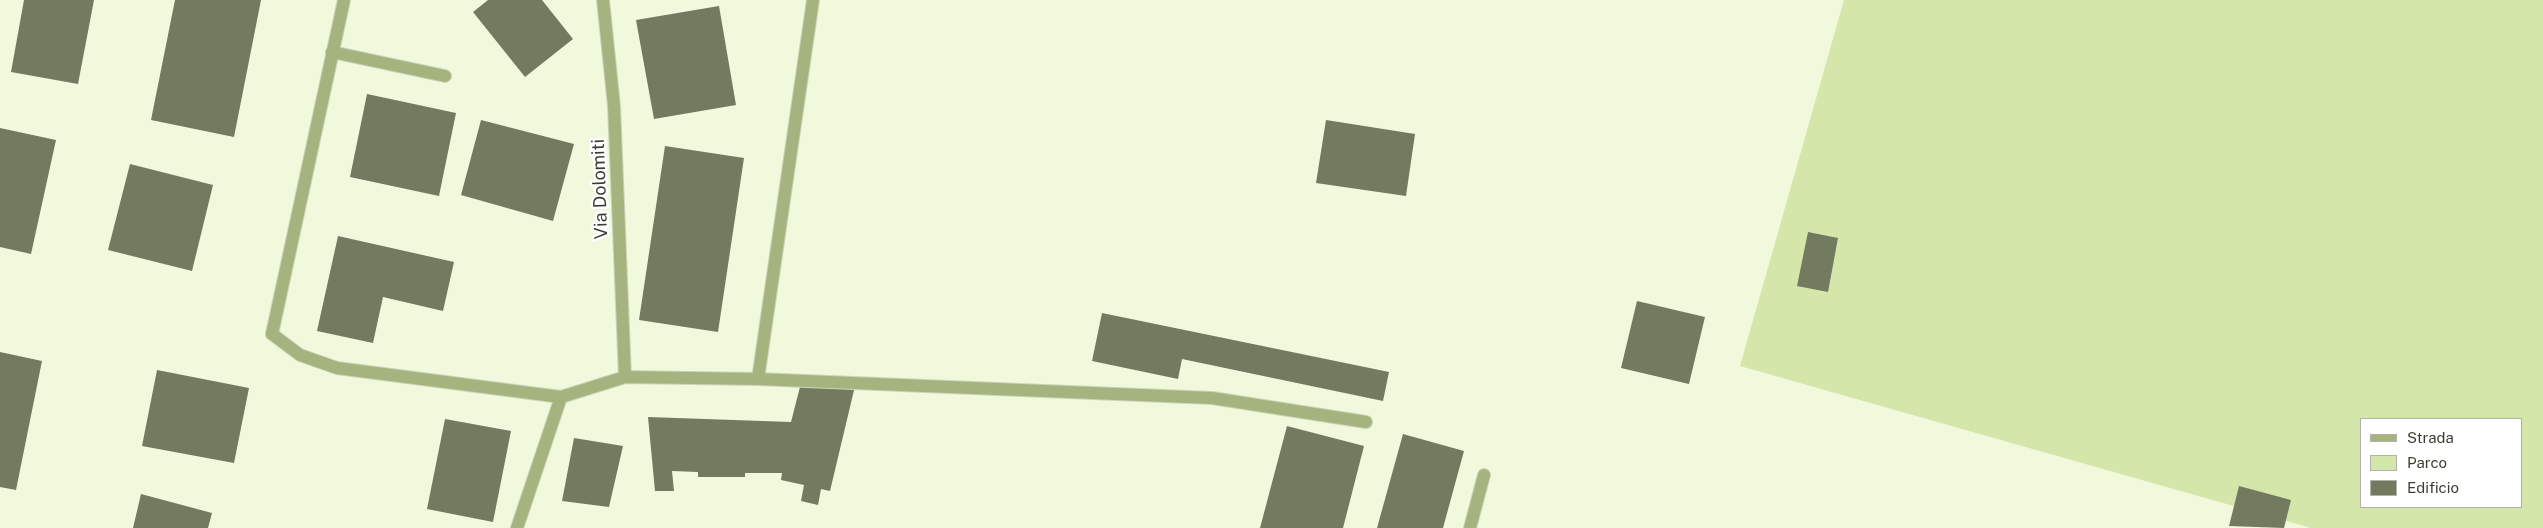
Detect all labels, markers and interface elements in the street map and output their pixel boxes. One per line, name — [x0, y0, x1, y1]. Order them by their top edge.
street label: Via Dolomiti — [587, 139, 613, 239]
legend — [2360, 418, 2523, 508]
text: Strada — [2407, 429, 2454, 446]
text: Parco — [2407, 454, 2447, 471]
text: Edificio — [2407, 479, 2459, 496]

